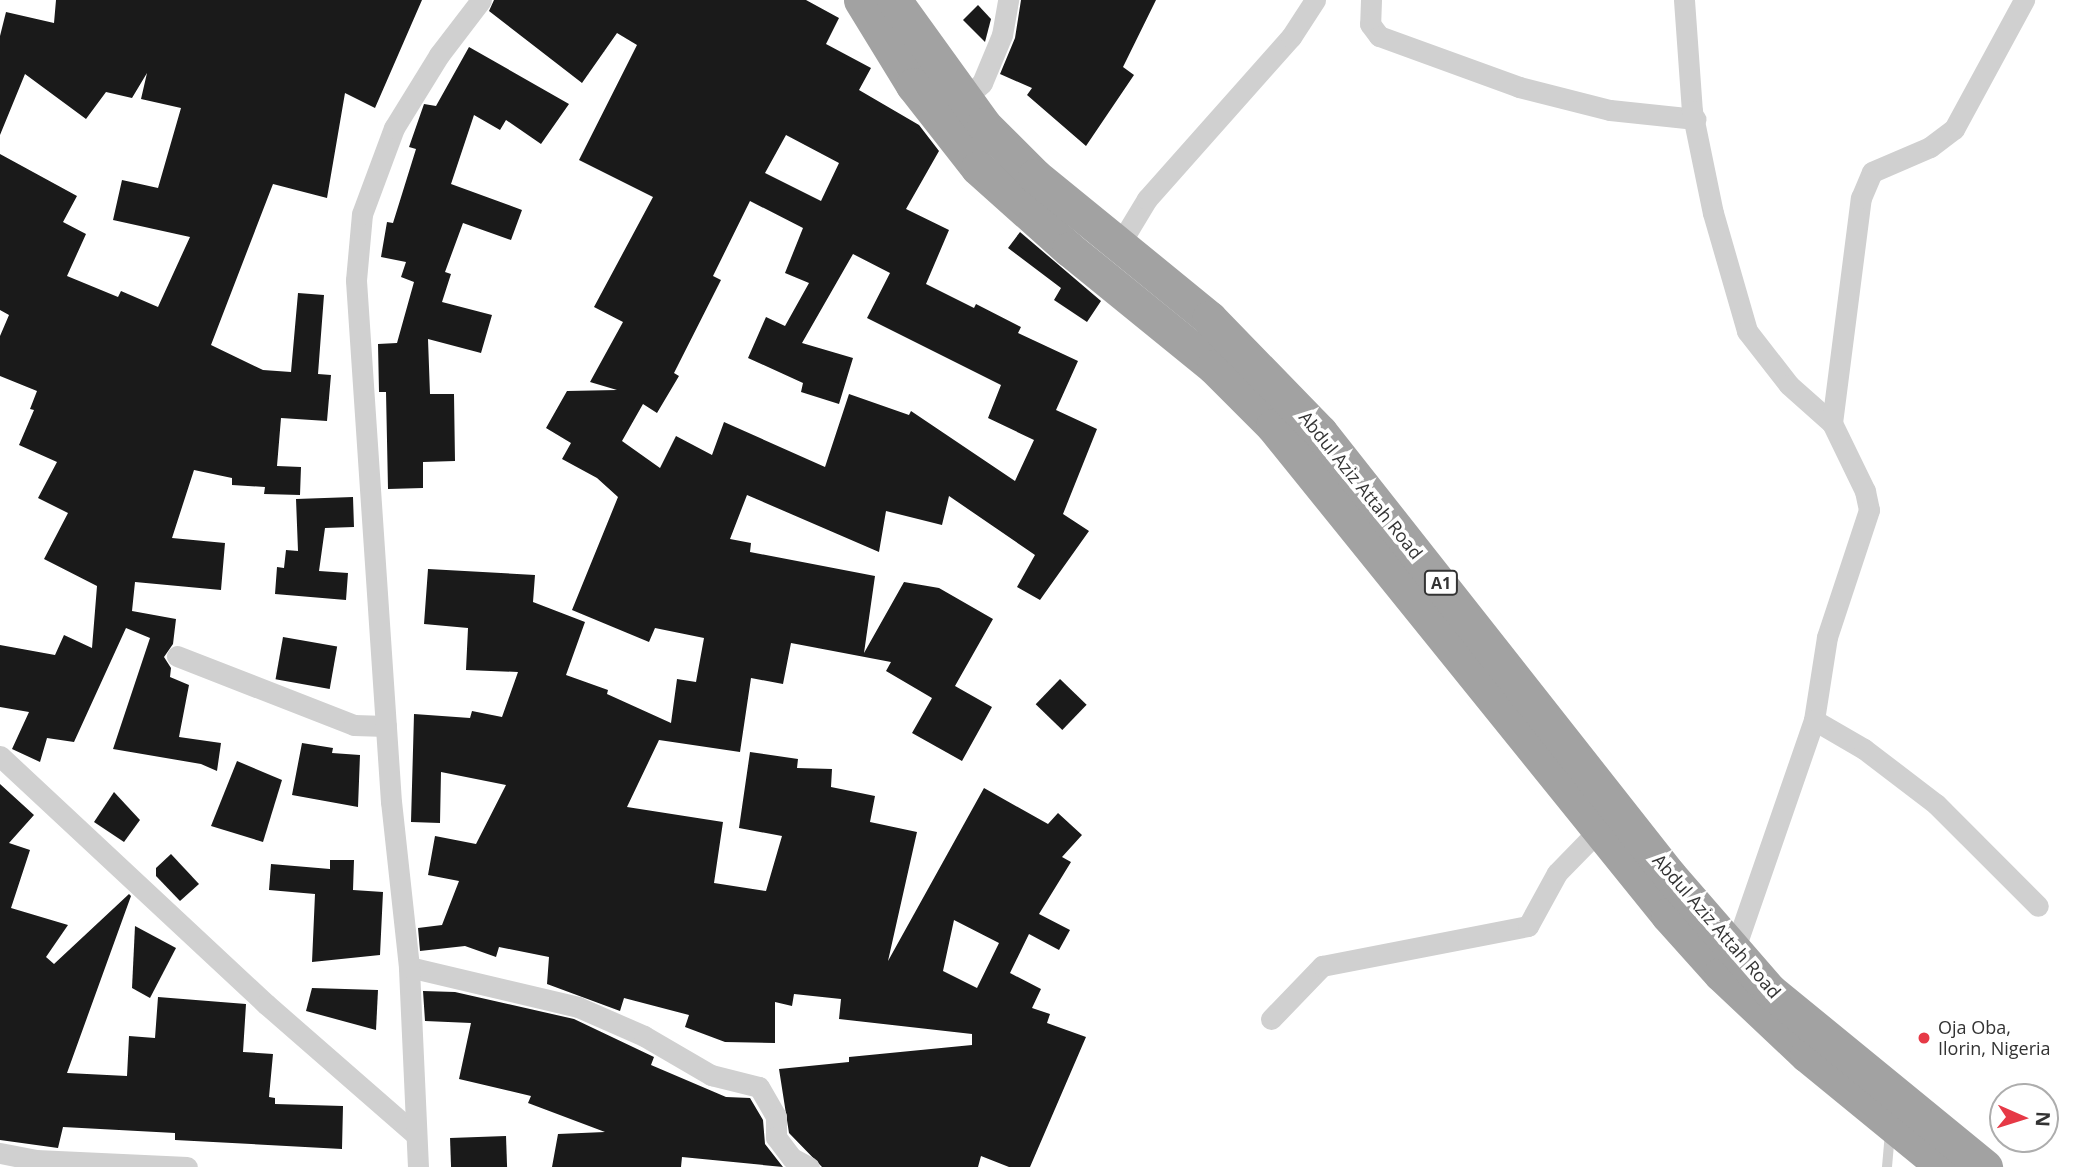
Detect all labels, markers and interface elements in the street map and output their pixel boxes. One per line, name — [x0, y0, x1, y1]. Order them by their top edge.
street label: Abdul Aziz Attah Road — [1295, 407, 1427, 563]
road number: A1 — [1424, 570, 1458, 596]
street label: Abdul Aziz Attah Road — [1648, 849, 1786, 1003]
place label: Oja Oba, Ilorin, Nigeria — [1938, 1017, 2051, 1060]
marker: Oja Oba, Ilorin, Nigeria — [1916, 1030, 1932, 1046]
north arrow — [1989, 1083, 2059, 1153]
text: N — [2030, 1111, 2056, 1127]

